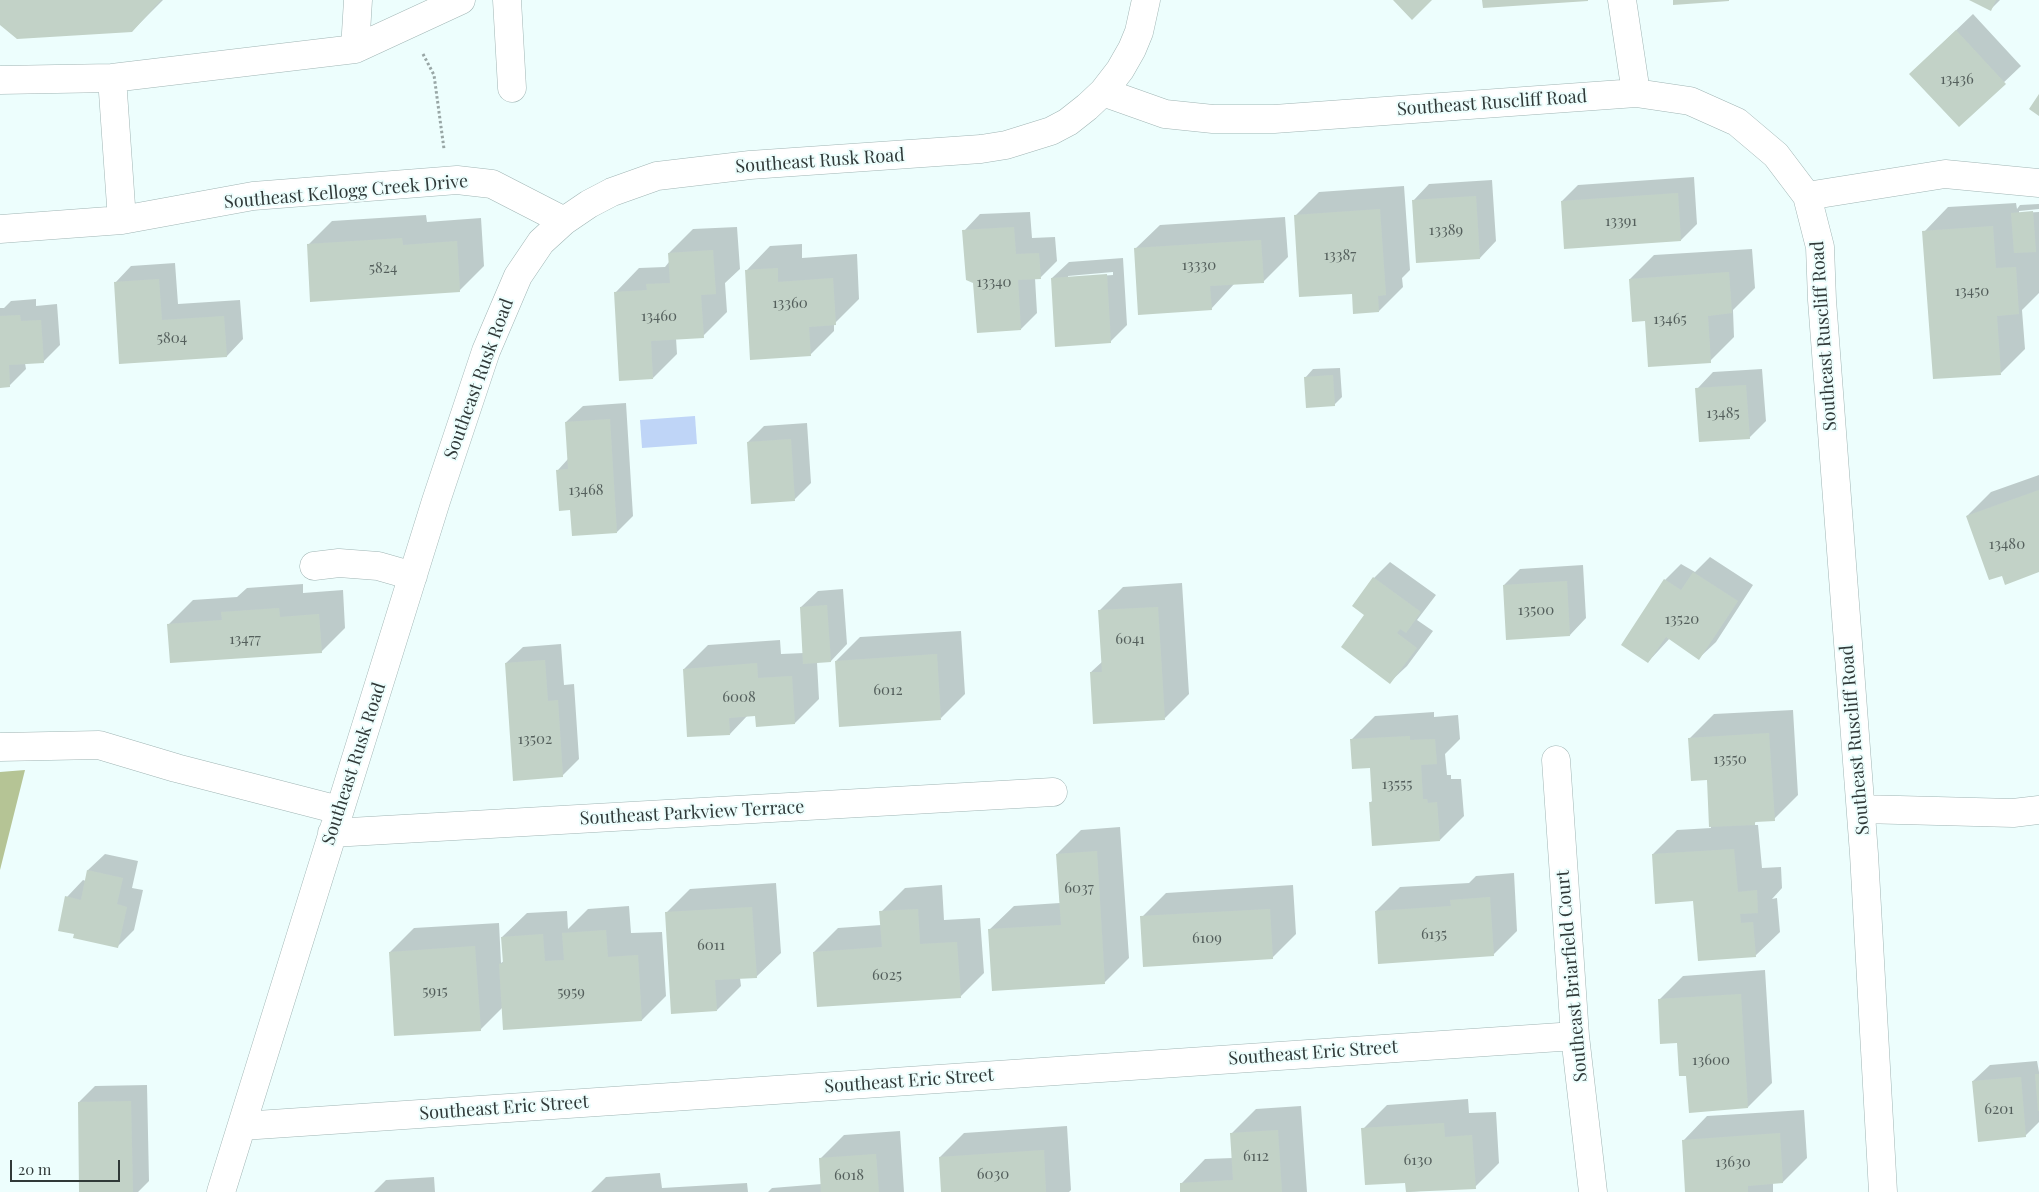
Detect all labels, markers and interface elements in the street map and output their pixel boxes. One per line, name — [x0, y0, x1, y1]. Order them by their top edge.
house number: 13436 — [1940, 70, 1974, 88]
street label: Southeast Ruscliff Road — [1396, 86, 1588, 120]
street label: Southeast Rusk Road — [735, 144, 905, 178]
street label: Southeast Kellogg Creek Drive — [223, 171, 469, 213]
house number: 13391 — [1605, 212, 1637, 230]
house number: 13389 — [1429, 221, 1463, 239]
street label: Southeast Ruscliff Road — [1807, 240, 1841, 432]
house number: 13387 — [1324, 246, 1356, 264]
house number: 13330 — [1182, 256, 1216, 274]
house number: 5824 — [369, 259, 397, 277]
house number: 13340 — [976, 273, 1012, 291]
house number: 13450 — [1955, 282, 1989, 300]
house number: 13360 — [772, 294, 808, 312]
street label: Southeast Rusk Road — [440, 296, 518, 462]
house number: 13460 — [641, 307, 677, 325]
house number: 13465 — [1653, 310, 1687, 328]
house number: 5804 — [157, 329, 187, 347]
house number: 13485 — [1706, 404, 1740, 422]
house number: 13468 — [568, 481, 604, 499]
house number: 13480 — [1989, 535, 2025, 553]
house number: 13500 — [1518, 601, 1554, 619]
house number: 13520 — [1665, 610, 1699, 628]
house number: 13477 — [229, 630, 261, 648]
house number: 6041 — [1115, 630, 1145, 648]
street label: Southeast Ruscliff Road — [1836, 644, 1874, 836]
street label: Southeast Rusk Road — [318, 680, 390, 848]
house number: 6012 — [873, 681, 903, 699]
house number: 6008 — [722, 688, 756, 706]
house number: 13502 — [518, 730, 552, 748]
house number: 13550 — [1713, 750, 1747, 768]
house number: 13555 — [1382, 775, 1412, 793]
street label: Southeast Parkview Terrace — [579, 796, 805, 830]
street label: Southeast Briarfield Court — [1552, 869, 1592, 1083]
house number: 6037 — [1064, 879, 1094, 897]
house number: 6135 — [1421, 925, 1447, 943]
house number: 6109 — [1192, 929, 1222, 947]
house number: 6011 — [697, 936, 725, 954]
house number: 6025 — [872, 966, 902, 984]
house number: 5915 — [422, 982, 448, 1000]
house number: 5959 — [557, 983, 585, 1001]
street label: Southeast Eric Street — [1228, 1036, 1398, 1070]
house number: 13600 — [1692, 1051, 1730, 1069]
street label: Southeast Eric Street — [824, 1064, 994, 1098]
street label: Southeast Eric Street — [419, 1091, 589, 1125]
house number: 6201 — [1984, 1100, 2014, 1118]
house number: 6112 — [1243, 1147, 1269, 1165]
scale bar — [12, 1150, 122, 1182]
house number: 6130 — [1404, 1151, 1432, 1169]
house number: 13630 — [1715, 1153, 1751, 1171]
text: 20 m — [18, 1159, 51, 1179]
house number: 6030 — [977, 1165, 1009, 1183]
house number: 6018 — [834, 1166, 864, 1184]

